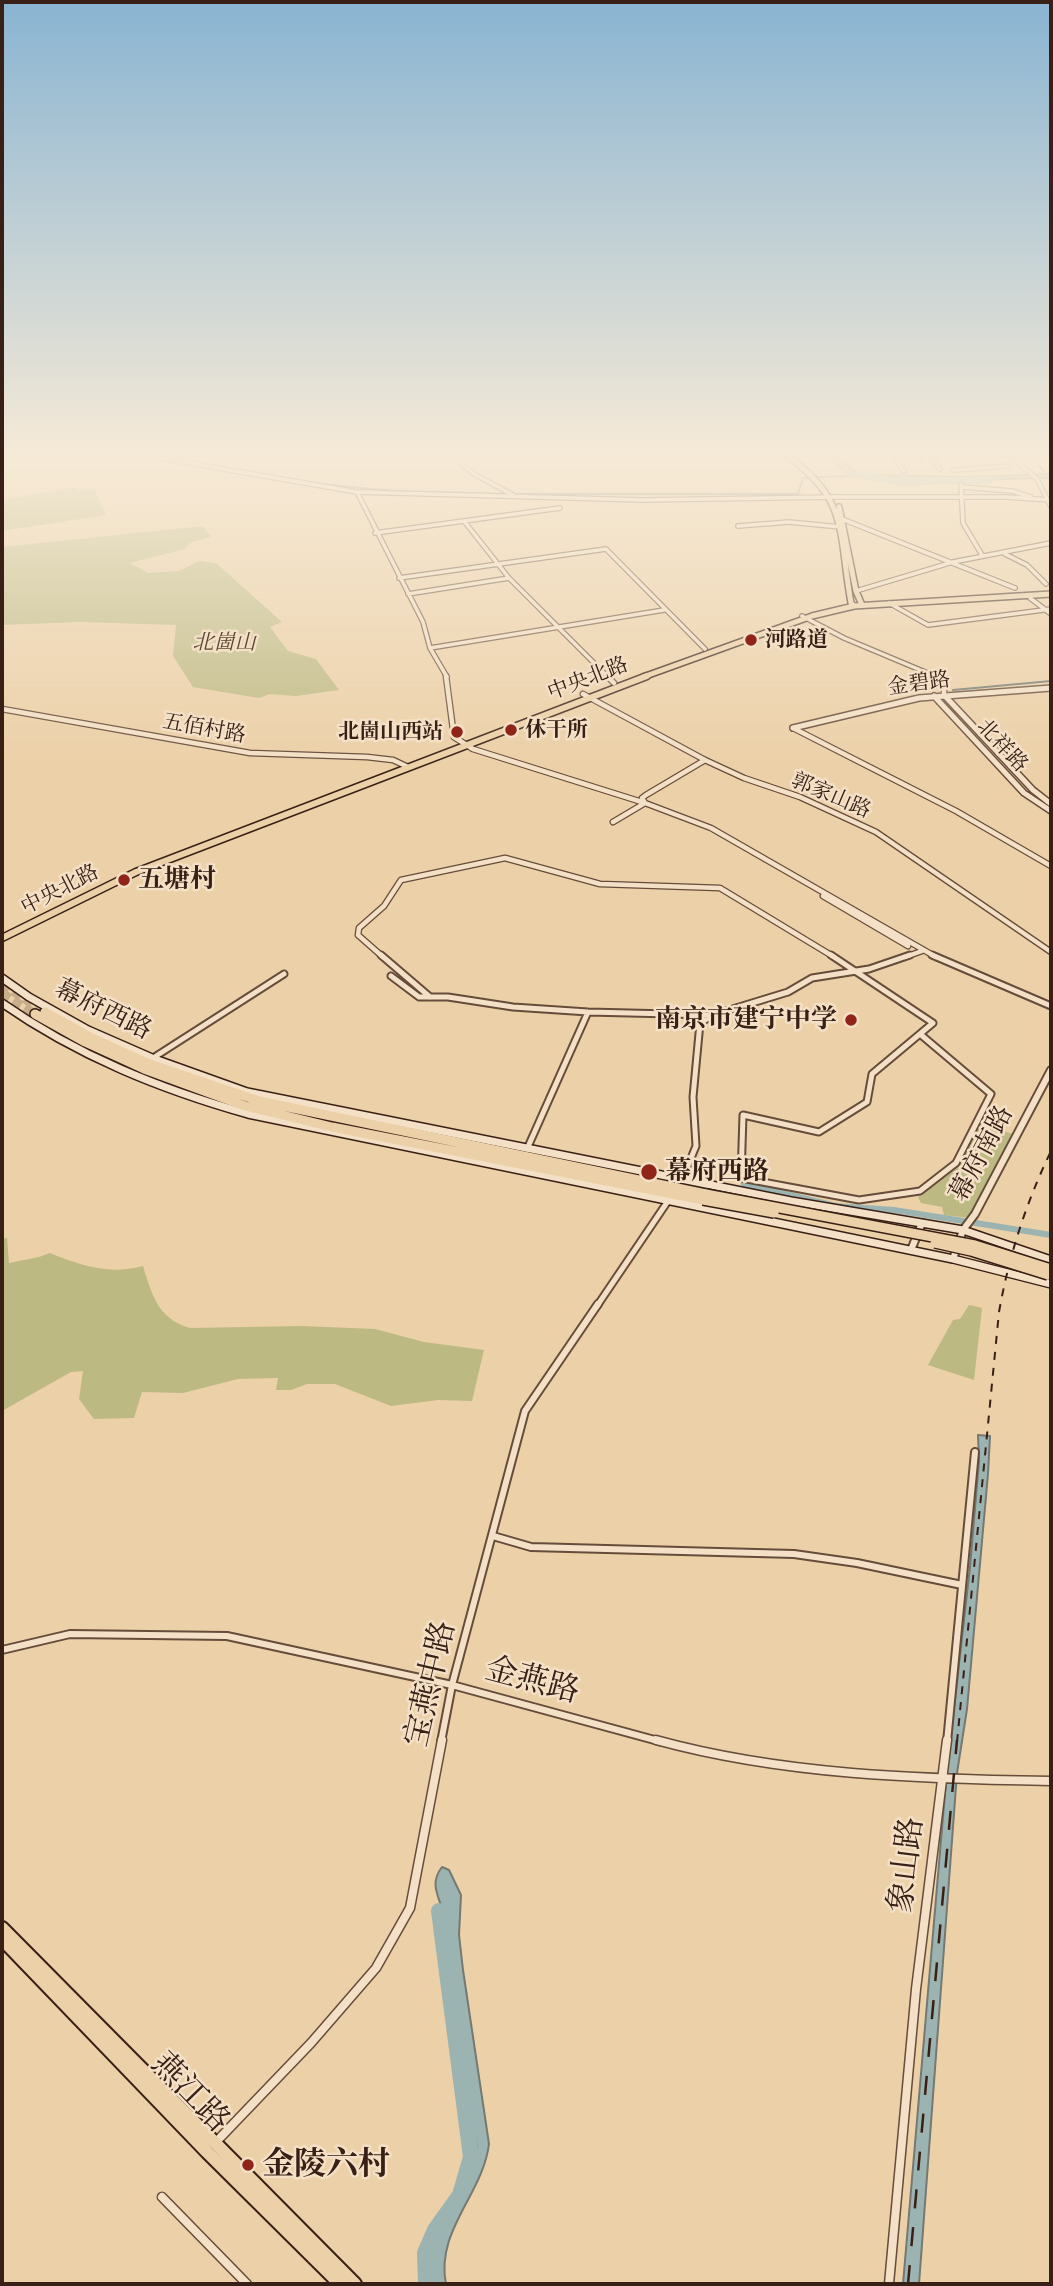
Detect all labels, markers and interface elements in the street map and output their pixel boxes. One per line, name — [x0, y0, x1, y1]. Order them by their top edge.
place label: 河路道 — [765, 627, 828, 653]
park label: 北崮山 — [193, 630, 255, 656]
marker: 河路道 — [743, 632, 759, 648]
street label: 中央北路 — [544, 652, 632, 706]
street label: 金碧路 — [886, 667, 952, 701]
street label: 五佰村路 — [160, 709, 248, 749]
street label: 北祥路 — [971, 714, 1033, 778]
place label: 休干所 — [525, 717, 588, 743]
place label: 北崮山西站 — [338, 719, 443, 745]
marker: 休干所 — [503, 722, 519, 738]
marker: 北崮山西站 — [449, 724, 465, 740]
street label: 郭家山路 — [787, 768, 875, 824]
street label: 中央北路 — [17, 860, 103, 920]
place label: 五塘村 — [138, 864, 216, 896]
marker: 五塘村 — [116, 872, 132, 888]
street label: 幕府西路 — [49, 973, 157, 1047]
place label: 南京市建宁中学 — [655, 1004, 837, 1036]
marker: 南京市建宁中学 — [843, 1012, 859, 1028]
street label: 幕府南路 — [944, 1101, 1020, 1207]
place label: 幕府西路 — [665, 1156, 769, 1188]
marker: 幕府西路 — [639, 1162, 659, 1182]
street label: 宝燕中路 — [398, 1617, 464, 1751]
street label: 金燕路 — [481, 1650, 583, 1712]
street label: 象山路 — [882, 1815, 932, 1915]
street label: 燕江路 — [143, 2045, 237, 2141]
place label: 金陵六村 — [262, 2146, 390, 2184]
marker: 金陵六村 — [240, 2157, 256, 2173]

